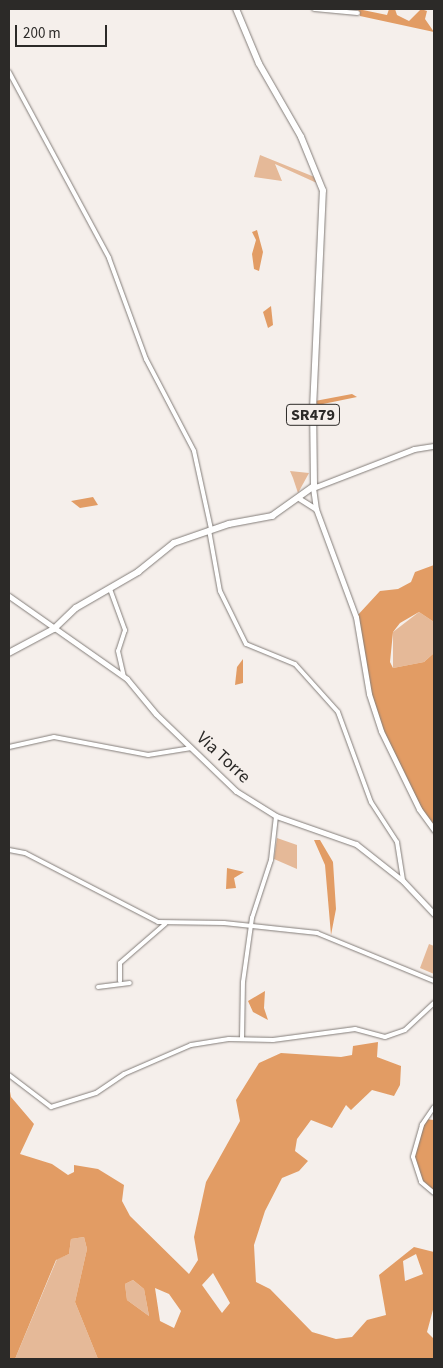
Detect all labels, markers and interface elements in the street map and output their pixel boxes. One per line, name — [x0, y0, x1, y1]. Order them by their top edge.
scale bar — [18, 15, 110, 47]
text: 200 m — [23, 23, 61, 44]
road number: SR479 — [286, 402, 340, 428]
street label: Via Torre — [192, 728, 254, 788]

